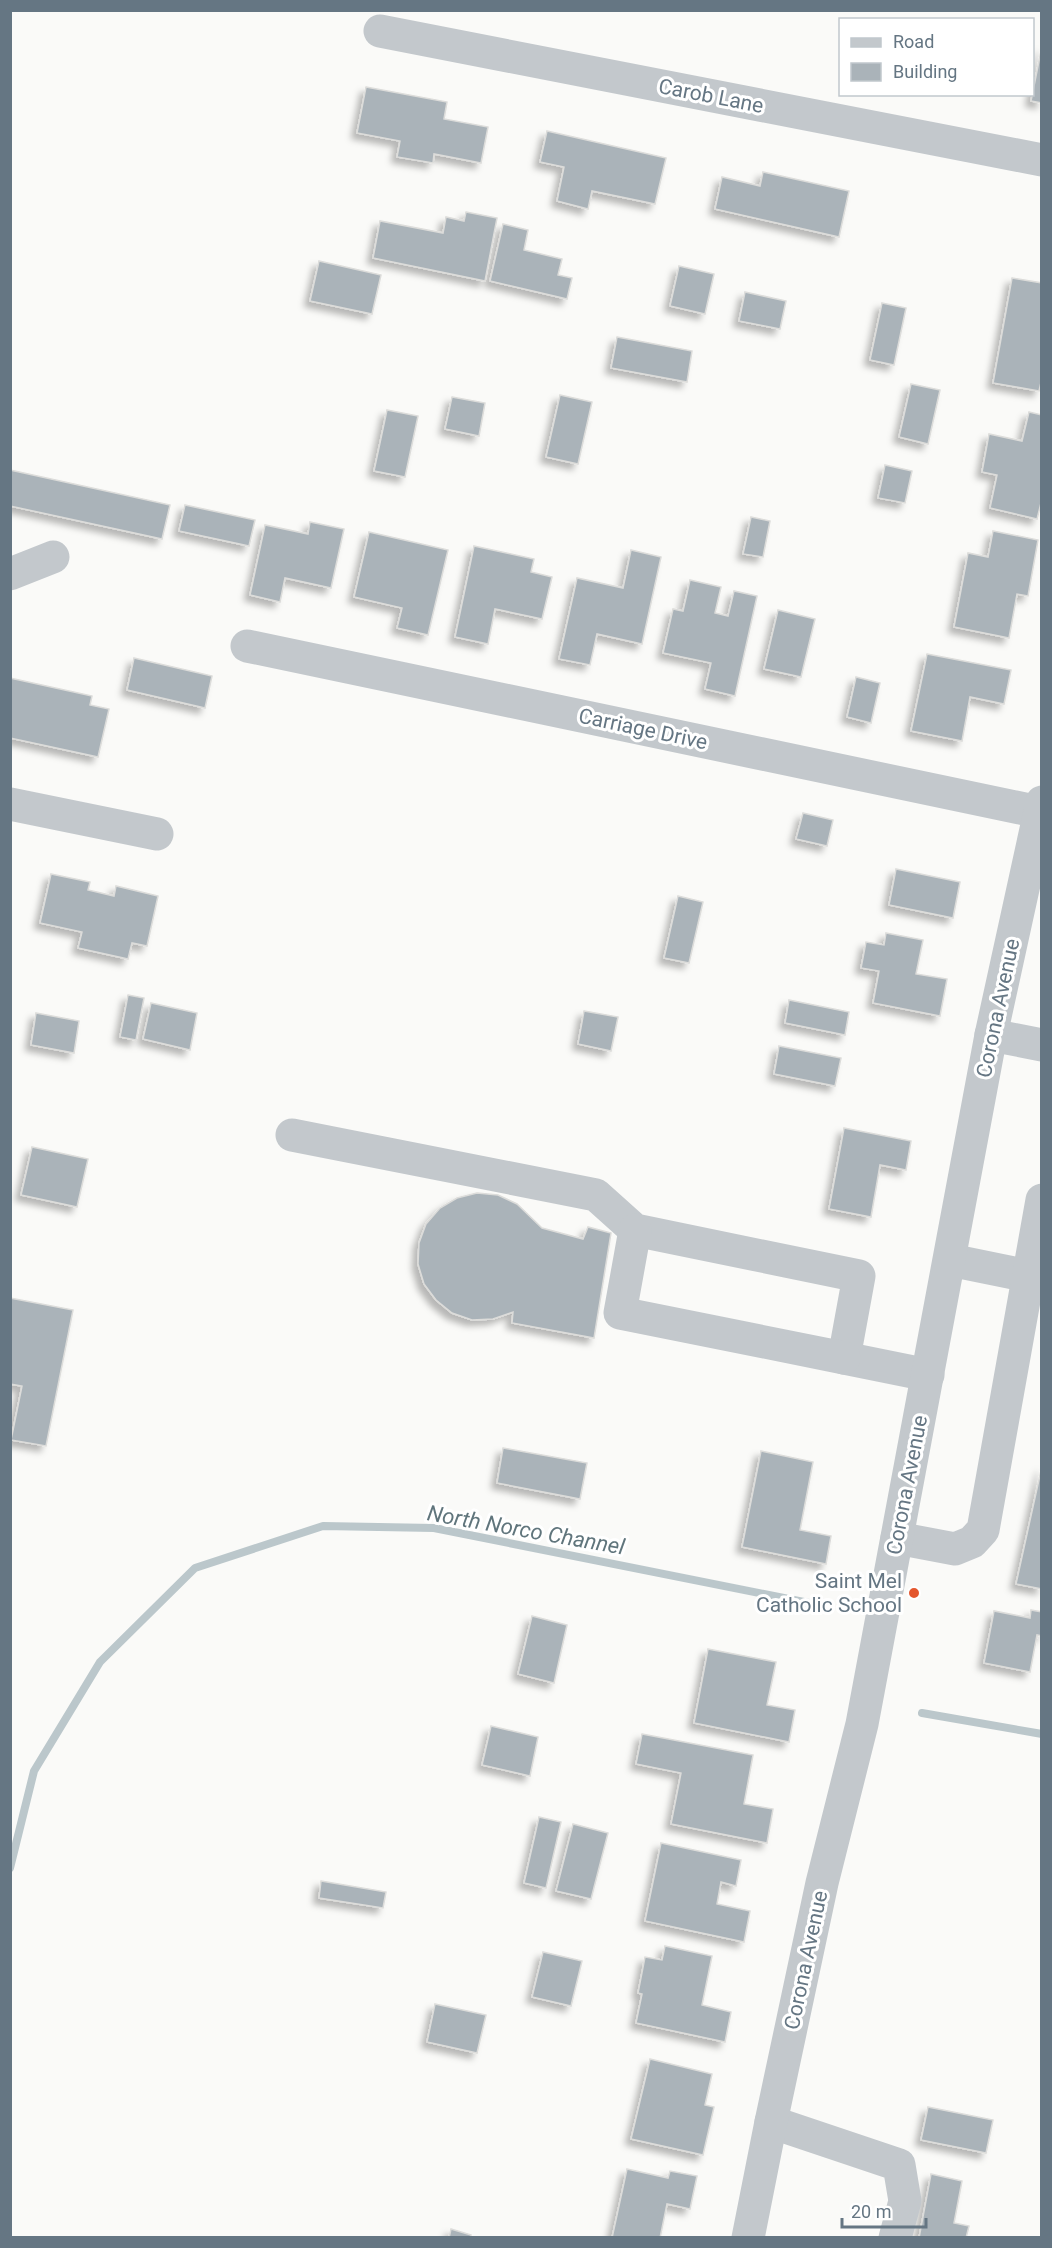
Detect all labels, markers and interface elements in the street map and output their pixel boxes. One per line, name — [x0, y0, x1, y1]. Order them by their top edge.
legend — [839, 18, 1034, 96]
text: Road — [893, 31, 934, 52]
text: Building — [893, 61, 957, 82]
street label: Carob Lane — [656, 74, 766, 118]
street label: Carriage Drive — [576, 704, 710, 754]
street label: Corona Avenue — [972, 936, 1024, 1080]
street label: Corona Avenue — [882, 1413, 932, 1557]
water label: North Norco Channel — [425, 1500, 627, 1560]
place label: Saint Mel Catholic School — [756, 1569, 902, 1617]
marker: Saint Mel Catholic School — [907, 1586, 921, 1600]
street label: Corona Avenue — [780, 1888, 832, 2032]
scale bar — [842, 2191, 926, 2229]
text: 20 m — [851, 2201, 891, 2222]

